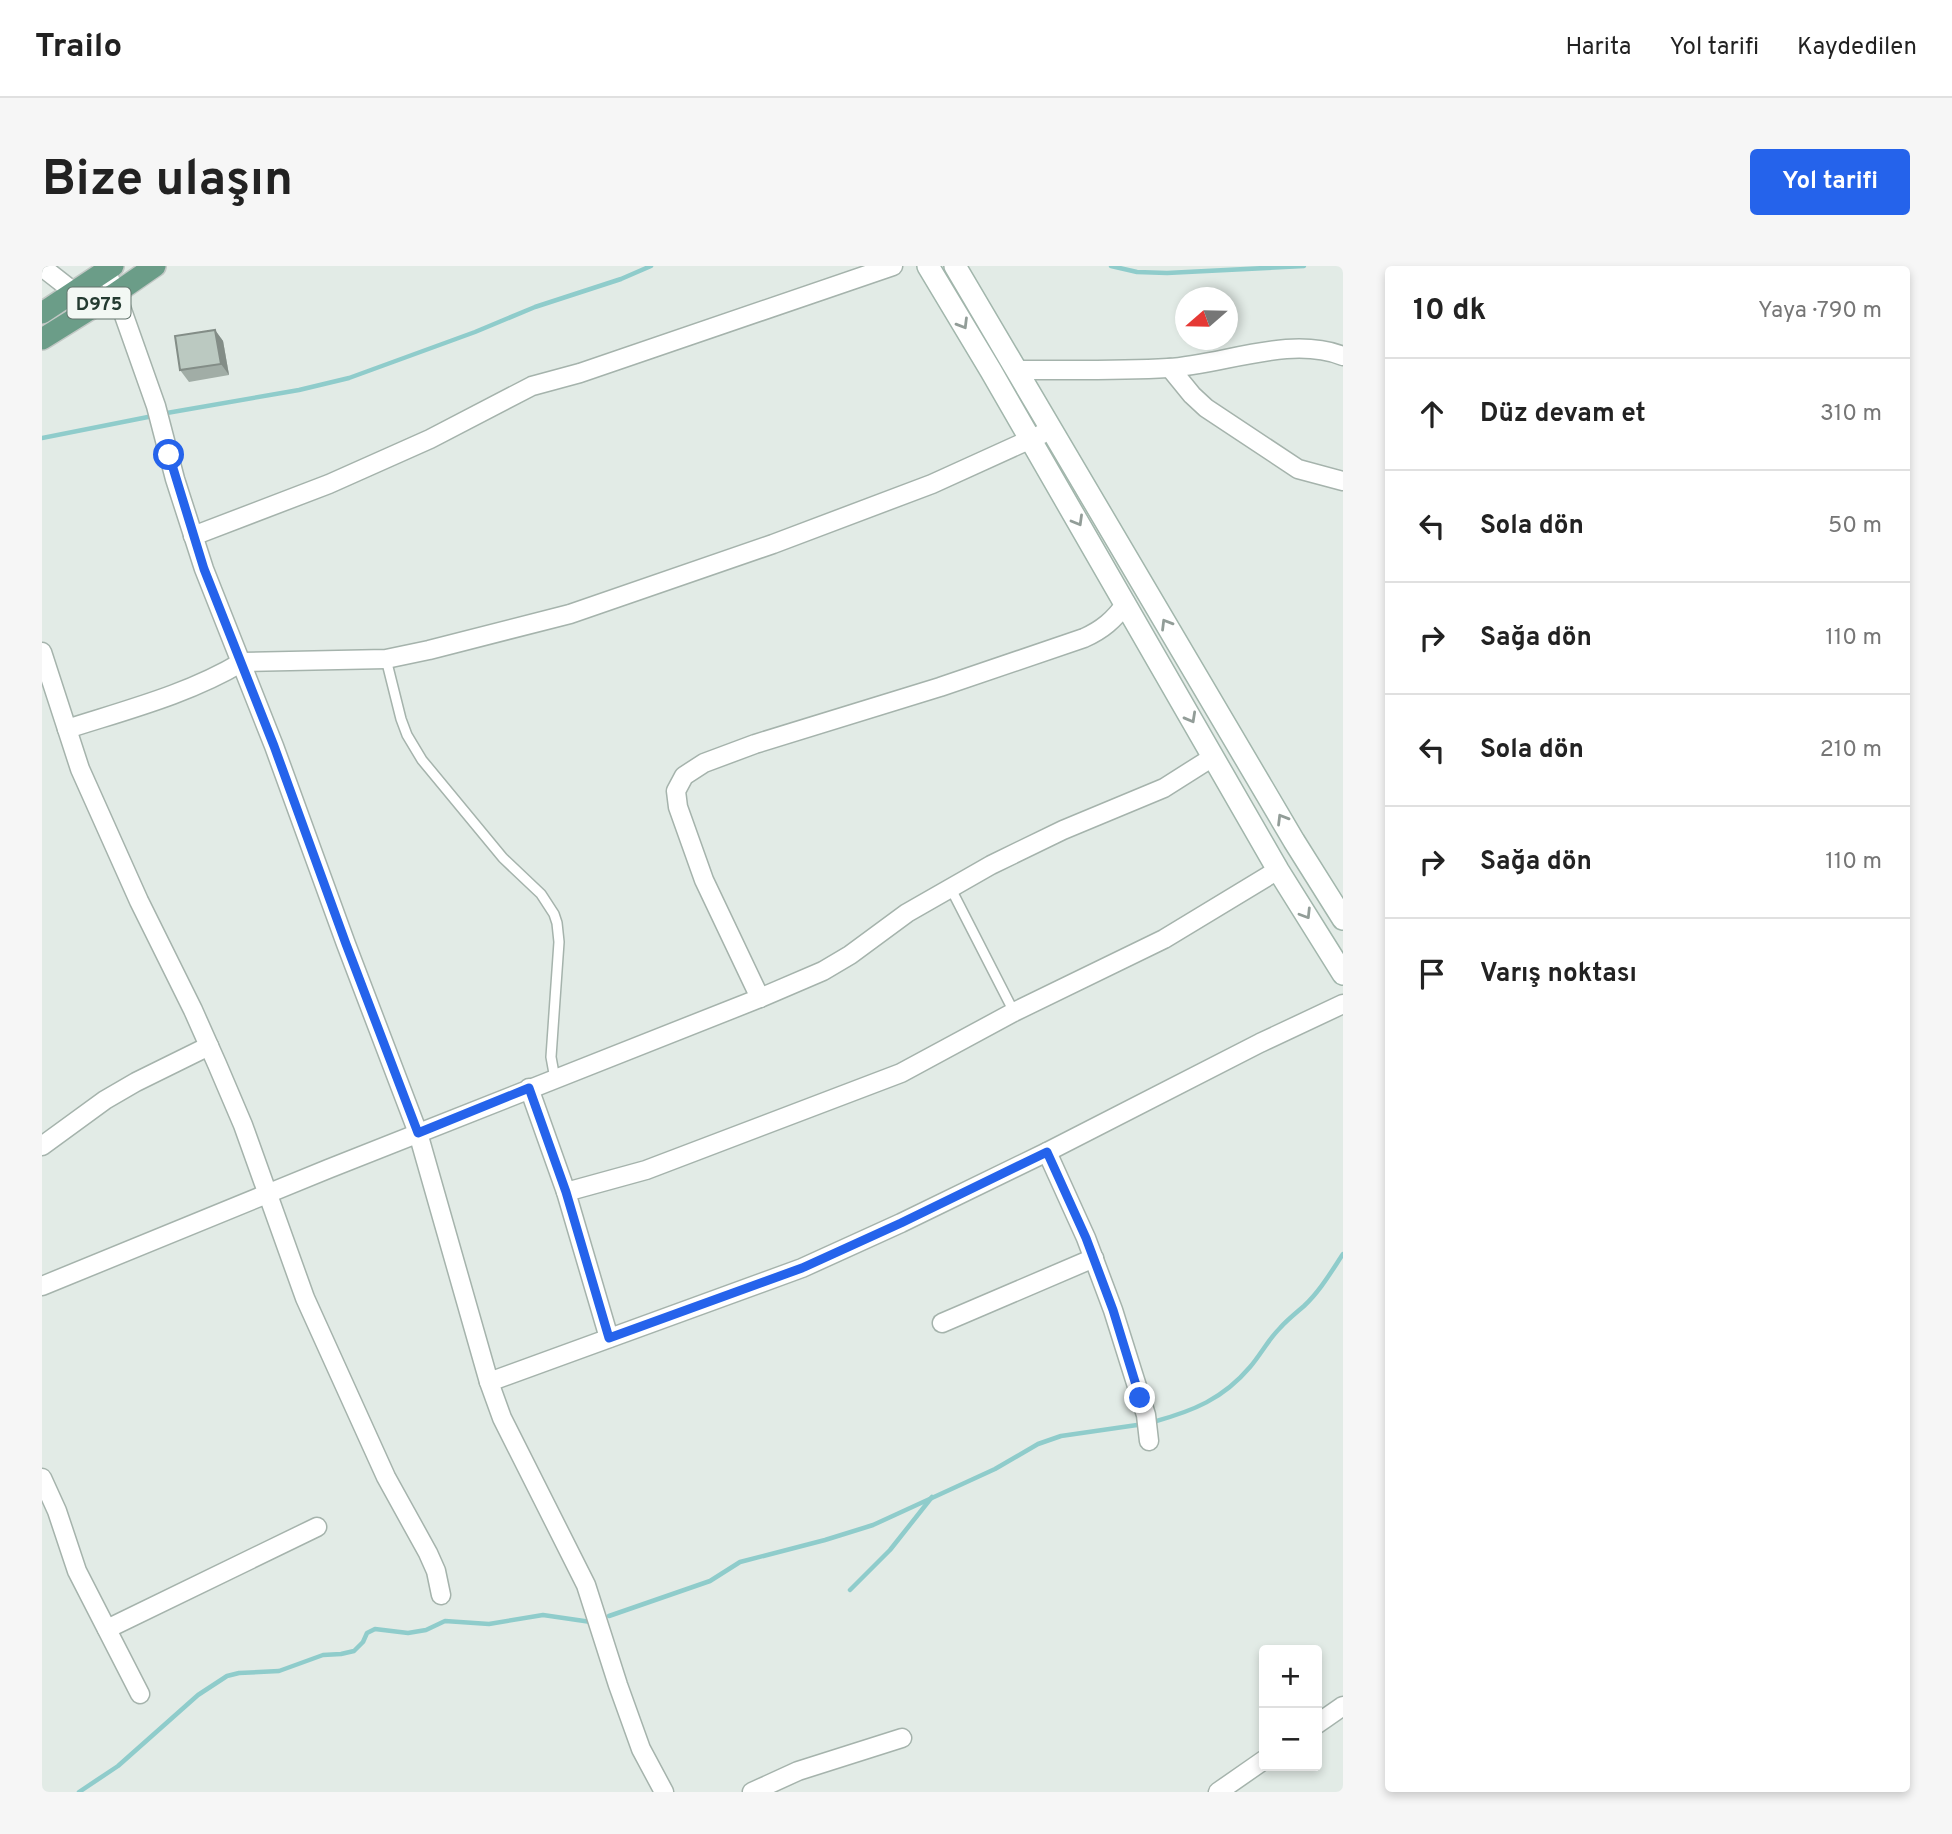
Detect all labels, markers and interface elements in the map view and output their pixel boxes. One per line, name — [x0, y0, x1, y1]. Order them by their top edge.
text: Trailo — [35, 27, 122, 69]
text: Harita — [1566, 33, 1631, 63]
text: Yol tarifi — [1669, 33, 1759, 63]
text: Kaydedilen — [1797, 33, 1917, 63]
button: Yol tarifi — [1750, 149, 1910, 215]
text: Bize ulaşın — [42, 151, 293, 213]
north arrow — [1175, 287, 1238, 350]
road number: D975 — [67, 288, 130, 318]
text: 10 dk — [1413, 293, 1486, 330]
text: Yaya · 790 m — [1758, 297, 1882, 326]
one-way arrow — [955, 317, 968, 330]
icon: ahead — [1413, 395, 1451, 433]
text: Düz devam et — [1480, 398, 1646, 431]
text: 310 m — [1820, 400, 1882, 429]
route start — [153, 439, 184, 470]
icon: left — [1413, 507, 1451, 545]
text: Sola dön — [1480, 510, 1584, 543]
text: 50 m — [1828, 512, 1882, 541]
one-way arrow — [1070, 513, 1083, 526]
one-way arrow — [1161, 618, 1174, 631]
icon: right — [1413, 619, 1451, 657]
text: Sağa dön — [1480, 622, 1592, 655]
text: 110 m — [1825, 624, 1882, 653]
one-way arrow — [1183, 711, 1197, 723]
icon: left — [1413, 731, 1451, 769]
text: Sola dön — [1480, 734, 1584, 767]
text: 210 m — [1820, 736, 1882, 765]
one-way arrow — [1277, 814, 1290, 827]
icon: right — [1413, 843, 1451, 881]
text: Sağa dön — [1480, 846, 1592, 879]
text: 110 m — [1825, 848, 1882, 877]
one-way arrow — [1298, 907, 1311, 920]
icon: arrive — [1413, 955, 1451, 993]
text: Varış noktası — [1480, 958, 1637, 991]
route end — [1124, 1382, 1155, 1413]
map controls — [1259, 1645, 1322, 1771]
button: + — [1259, 1645, 1322, 1708]
button: − — [1259, 1708, 1322, 1771]

